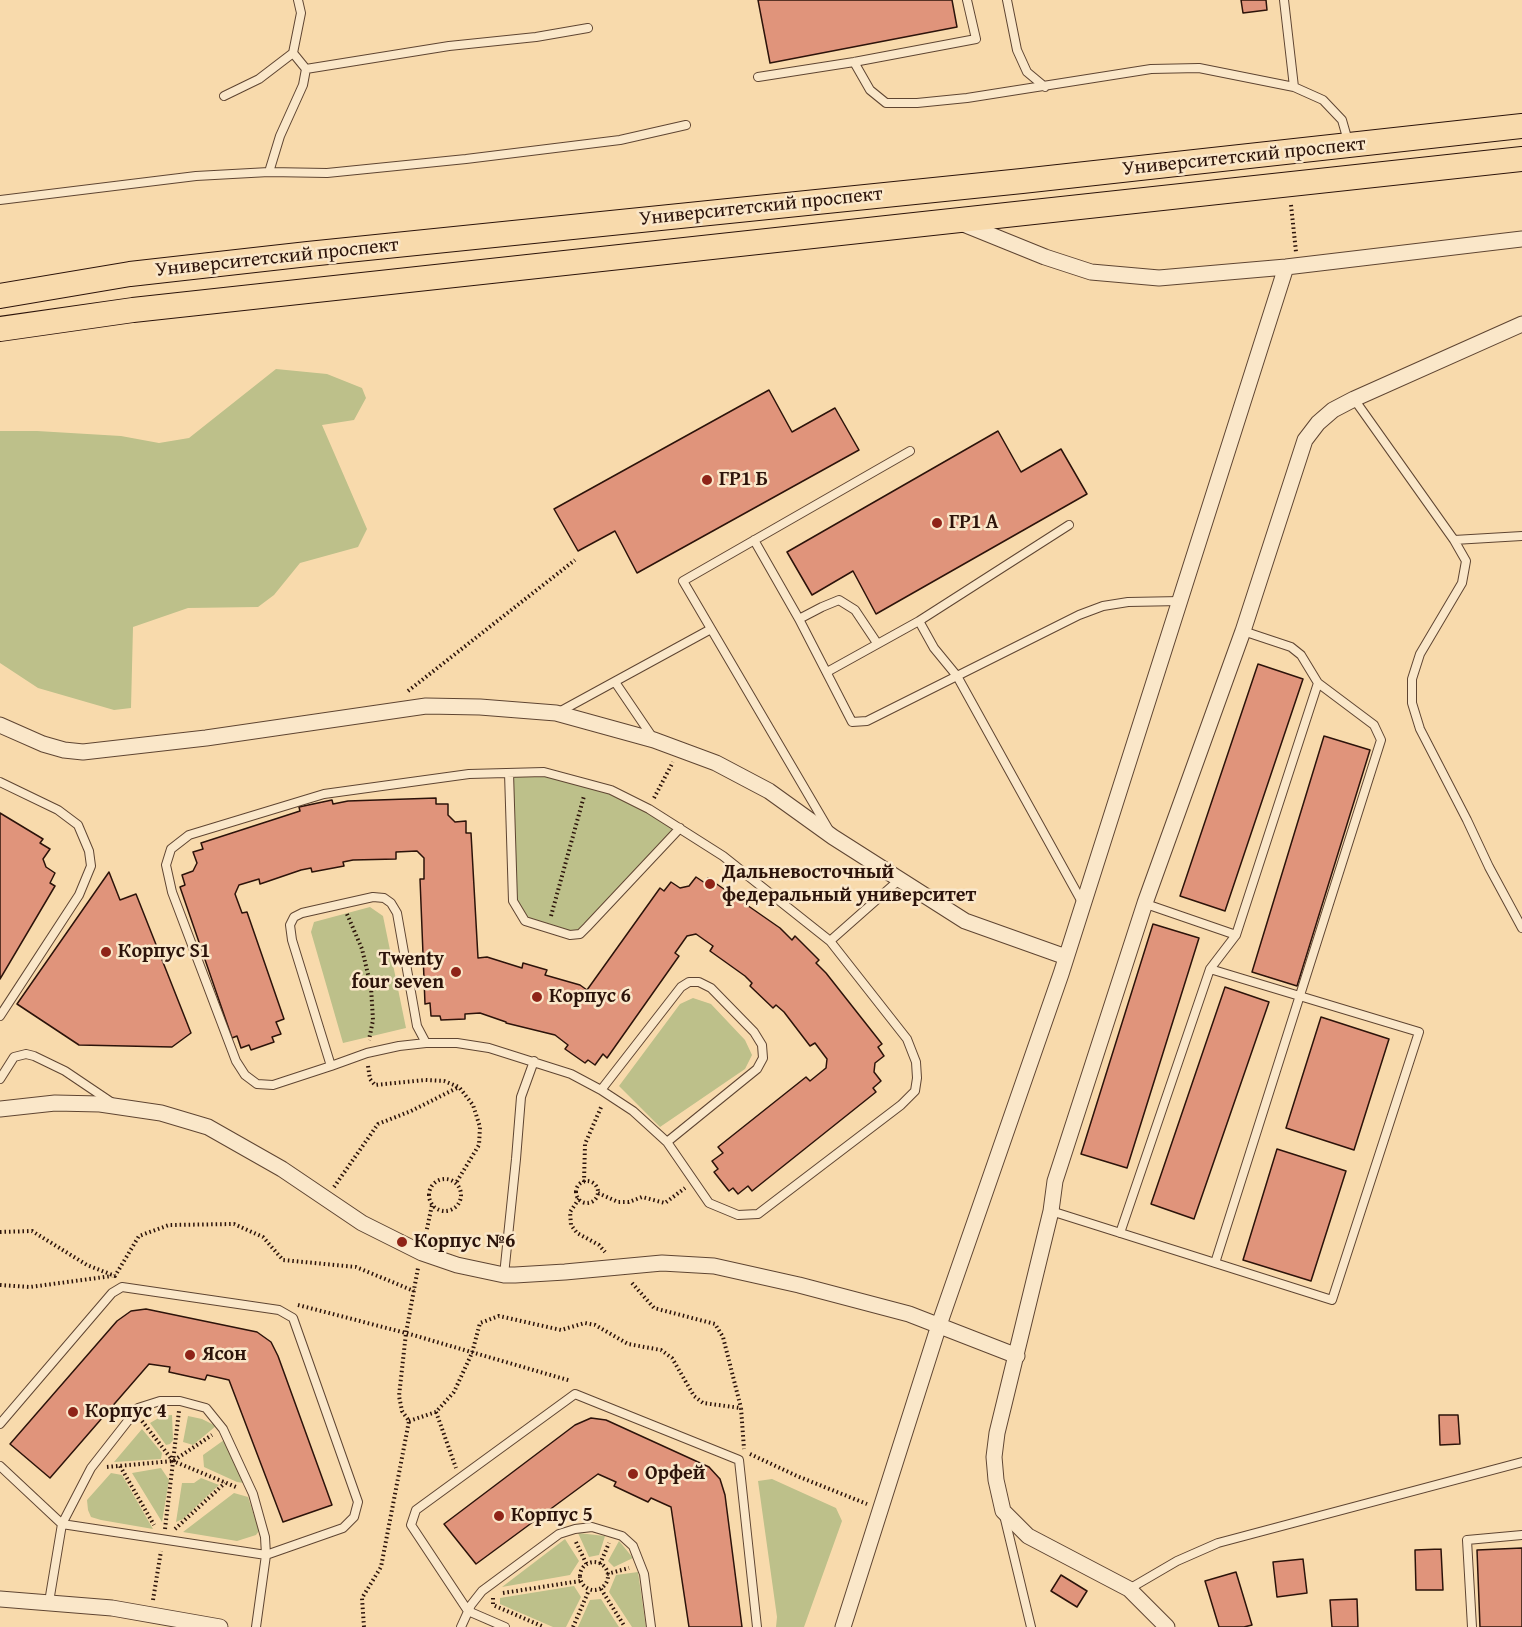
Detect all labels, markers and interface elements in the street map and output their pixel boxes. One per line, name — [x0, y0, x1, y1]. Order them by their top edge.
street label: Университетский проспект — [1121, 132, 1367, 182]
street label: Университетский проспект — [638, 182, 884, 232]
street label: Университетский проспект — [154, 233, 400, 283]
place label: ГР1 Б — [719, 468, 768, 492]
marker: ГР1 Б — [700, 473, 714, 487]
place label: ГР1 А — [949, 511, 998, 535]
marker: ГР1 А — [930, 516, 944, 530]
place label: Дальневосточный федеральный университет — [722, 861, 976, 908]
marker: Дальневосточный федеральный университет — [703, 877, 717, 891]
place label: Корпус S1 — [118, 940, 210, 964]
marker: Корпус S1 — [99, 945, 113, 959]
place label: Twenty four seven — [351, 948, 444, 995]
marker: Twenty four seven — [449, 965, 463, 979]
place label: Корпус 6 — [549, 985, 631, 1009]
marker: Корпус 6 — [530, 990, 544, 1004]
place label: Корпус №6 — [414, 1230, 515, 1254]
marker: Корпус №6 — [395, 1235, 409, 1249]
place label: Ясон — [202, 1343, 247, 1367]
marker: Ясон — [183, 1348, 197, 1362]
place label: Корпус 4 — [85, 1400, 167, 1424]
marker: Корпус 4 — [66, 1405, 80, 1419]
place label: Орфей — [645, 1462, 705, 1486]
marker: Орфей — [626, 1467, 640, 1481]
place label: Корпус 5 — [511, 1504, 593, 1528]
marker: Корпус 5 — [492, 1509, 506, 1523]

